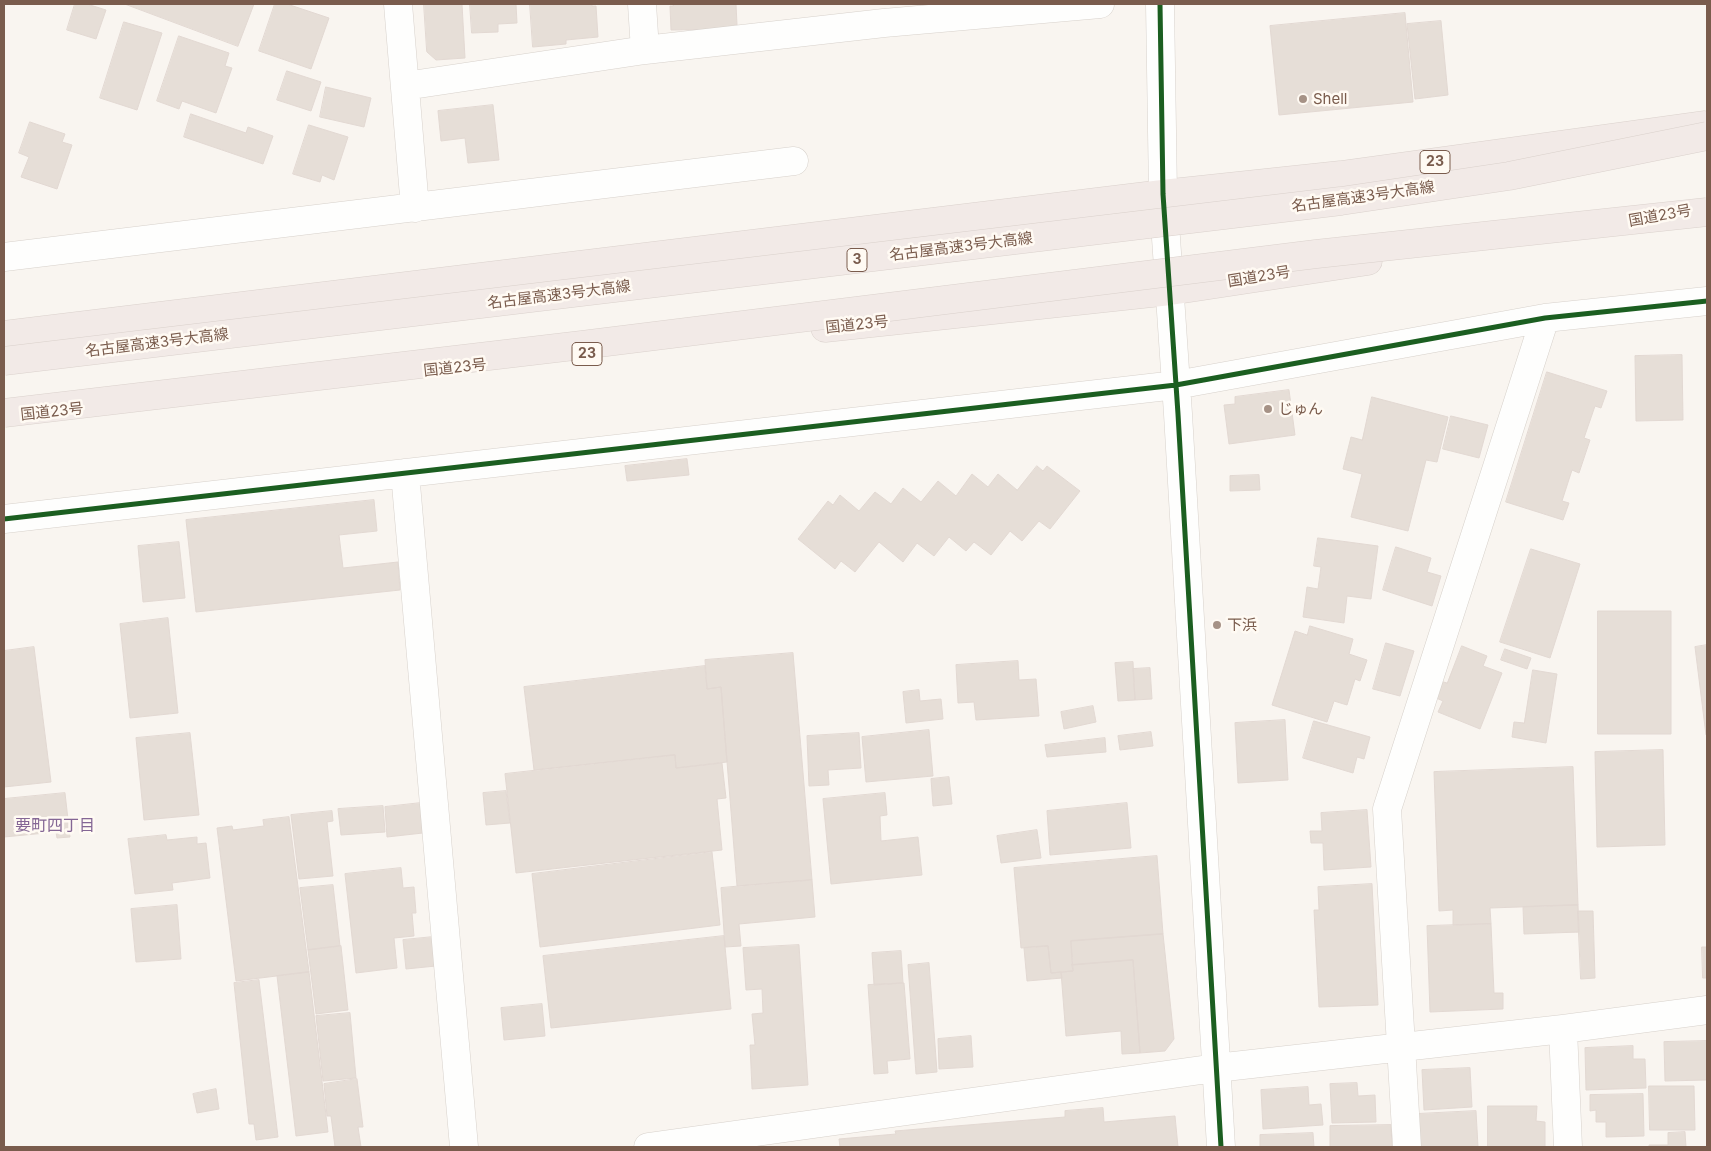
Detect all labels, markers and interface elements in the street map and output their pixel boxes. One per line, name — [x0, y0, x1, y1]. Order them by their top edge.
place label: Shell — [1313, 90, 1348, 108]
marker: Shell — [1297, 93, 1309, 105]
road number: 23 — [1420, 150, 1450, 173]
street label: 名古屋高速3号大高線 — [1290, 178, 1436, 216]
street label: 国道23号 — [1627, 202, 1693, 230]
street label: 名古屋高速3号大高線 — [888, 229, 1034, 265]
road number: 3 — [847, 248, 867, 272]
street label: 国道23号 — [1226, 263, 1292, 291]
street label: 名古屋高速3号大高線 — [486, 277, 632, 313]
street label: 国道23号 — [825, 313, 889, 337]
street label: 名古屋高速3号大高線 — [84, 325, 230, 361]
road number: 23 — [572, 342, 602, 366]
street label: 国道23号 — [423, 356, 487, 380]
street label: 国道23号 — [20, 400, 84, 424]
place label: じゅん — [1278, 400, 1323, 418]
marker: じゅん — [1262, 403, 1274, 415]
place label: 下浜 — [1227, 616, 1257, 634]
marker: 下浜 — [1211, 619, 1223, 631]
district label: 要町四丁目 — [15, 816, 95, 836]

